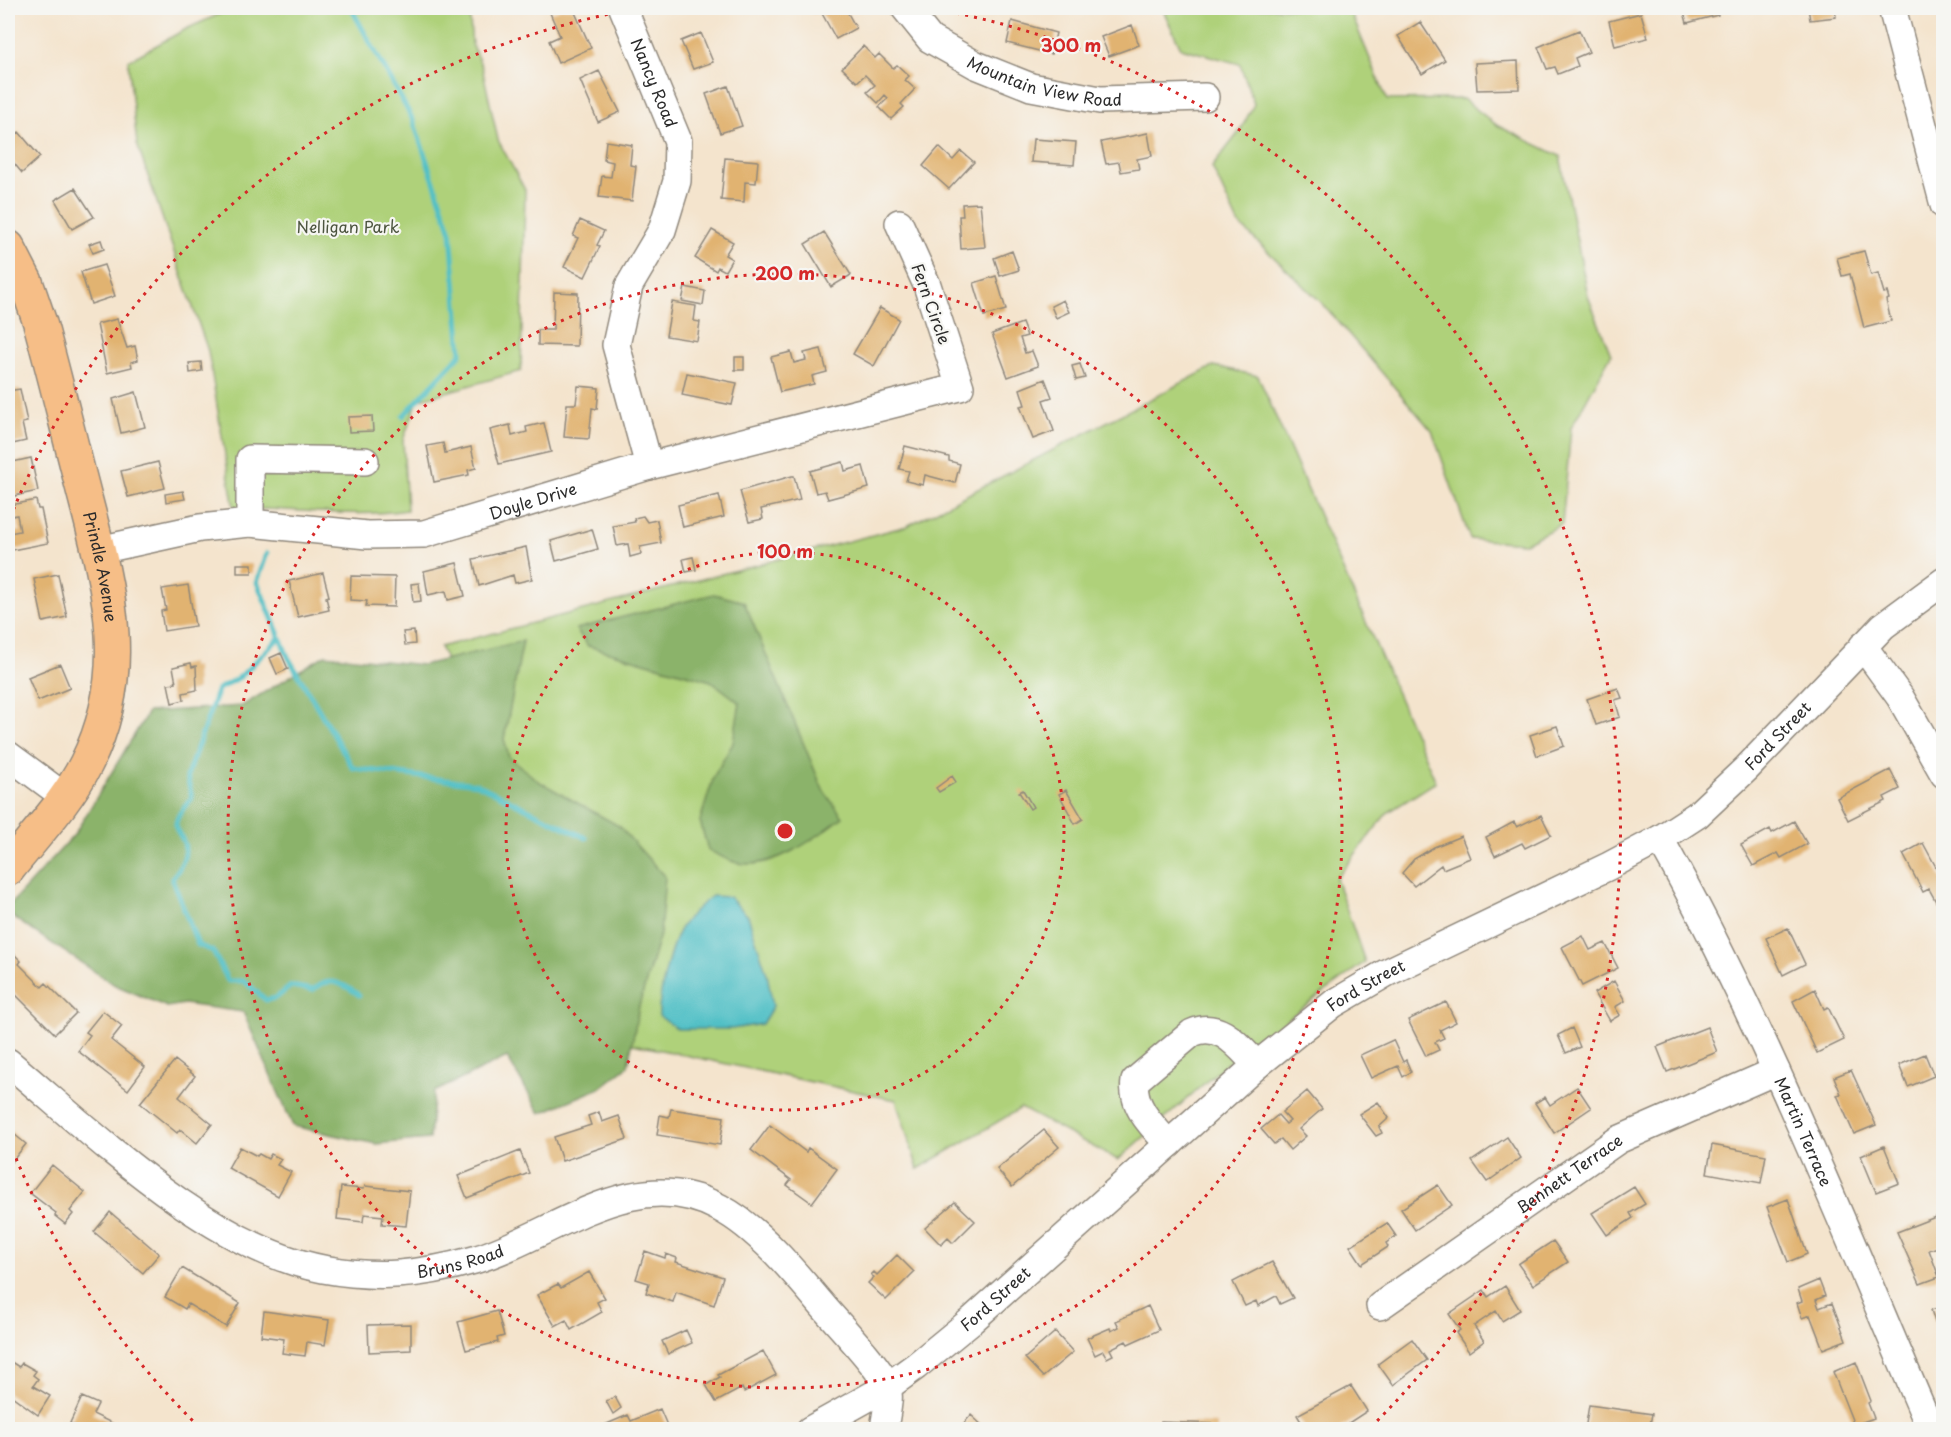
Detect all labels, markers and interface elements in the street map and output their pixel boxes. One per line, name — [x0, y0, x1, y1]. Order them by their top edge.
text: 300 m — [1041, 31, 1101, 58]
street label: Nancy Road — [626, 34, 684, 131]
street label: Mountain View Road — [963, 49, 1122, 111]
park label: Nelligan Park — [297, 214, 400, 238]
text: 200 m — [755, 259, 815, 286]
street label: Fern Circle — [906, 260, 958, 347]
street label: Doyle Drive — [486, 476, 579, 525]
street label: Prindle Avenue — [78, 509, 124, 623]
text: 100 m — [757, 537, 813, 564]
street label: Ford Street — [1738, 695, 1816, 775]
centre of rings — [775, 821, 795, 841]
street label: Ford Street — [1320, 953, 1409, 1016]
street label: Martin Terrace — [1769, 1073, 1839, 1190]
street label: Bennett Terrace — [1511, 1128, 1627, 1218]
street label: Bruns Road — [415, 1238, 507, 1283]
street label: Ford Street — [955, 1260, 1036, 1336]

